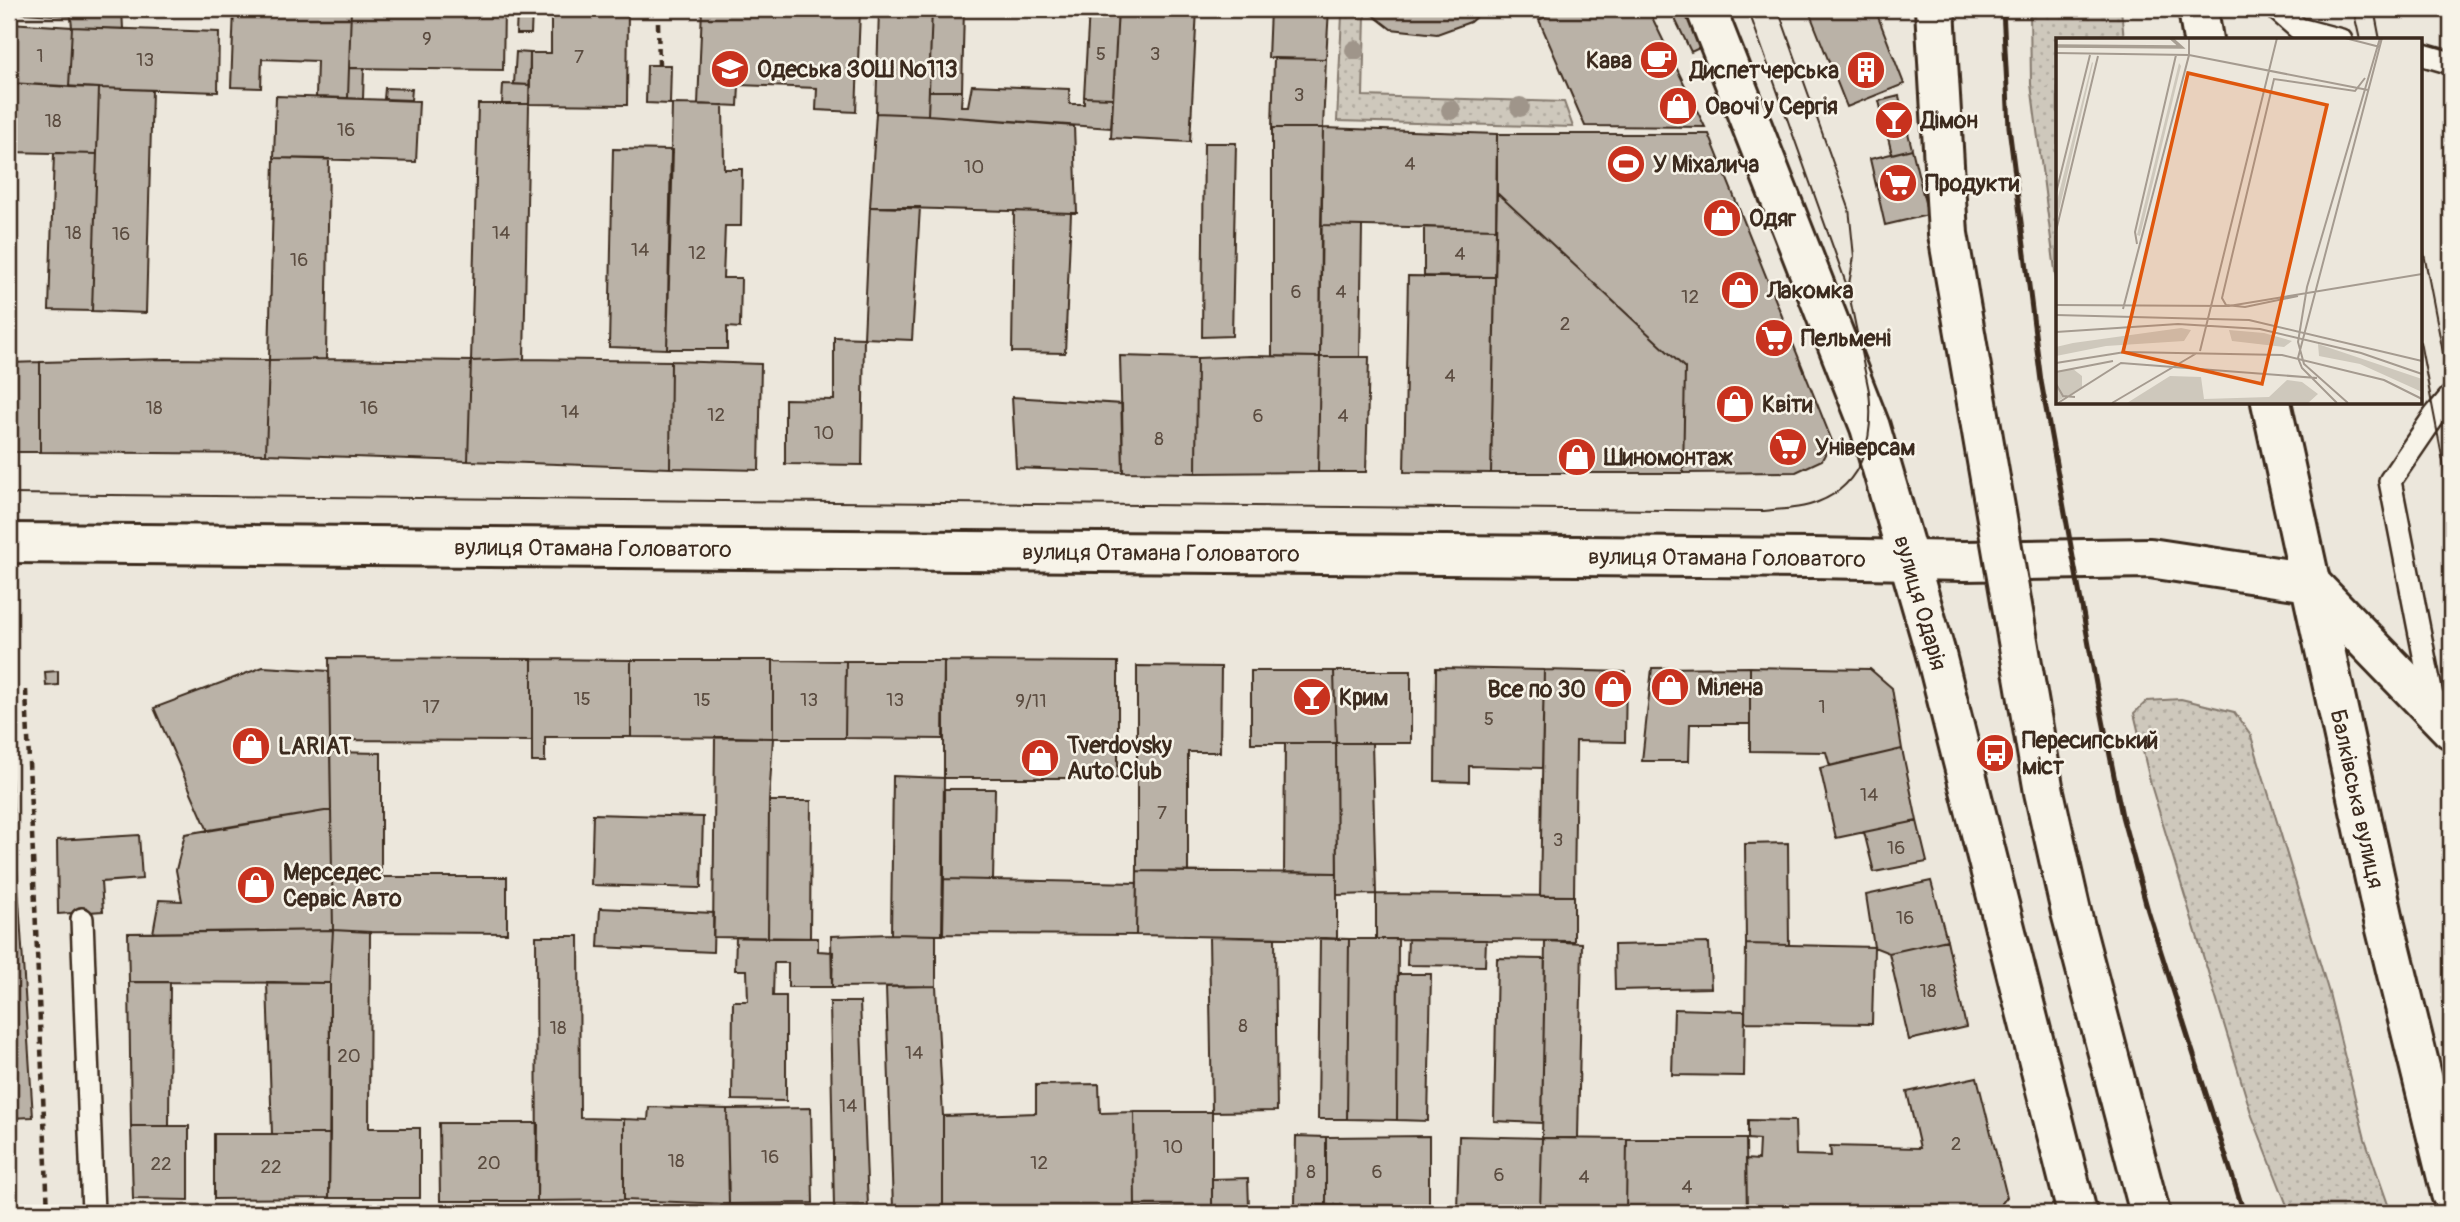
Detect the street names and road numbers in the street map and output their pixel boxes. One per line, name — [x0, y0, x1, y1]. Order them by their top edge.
street label: вулиця Одарія — [1887, 532, 1953, 673]
street label: вулиця Отамана Головатого — [454, 533, 732, 564]
street label: вулиця Отамана Головатого — [1022, 537, 1300, 569]
street label: вулиця Отамана Головатого — [1588, 542, 1866, 574]
street label: Балківська вулиця — [2323, 707, 2391, 891]

